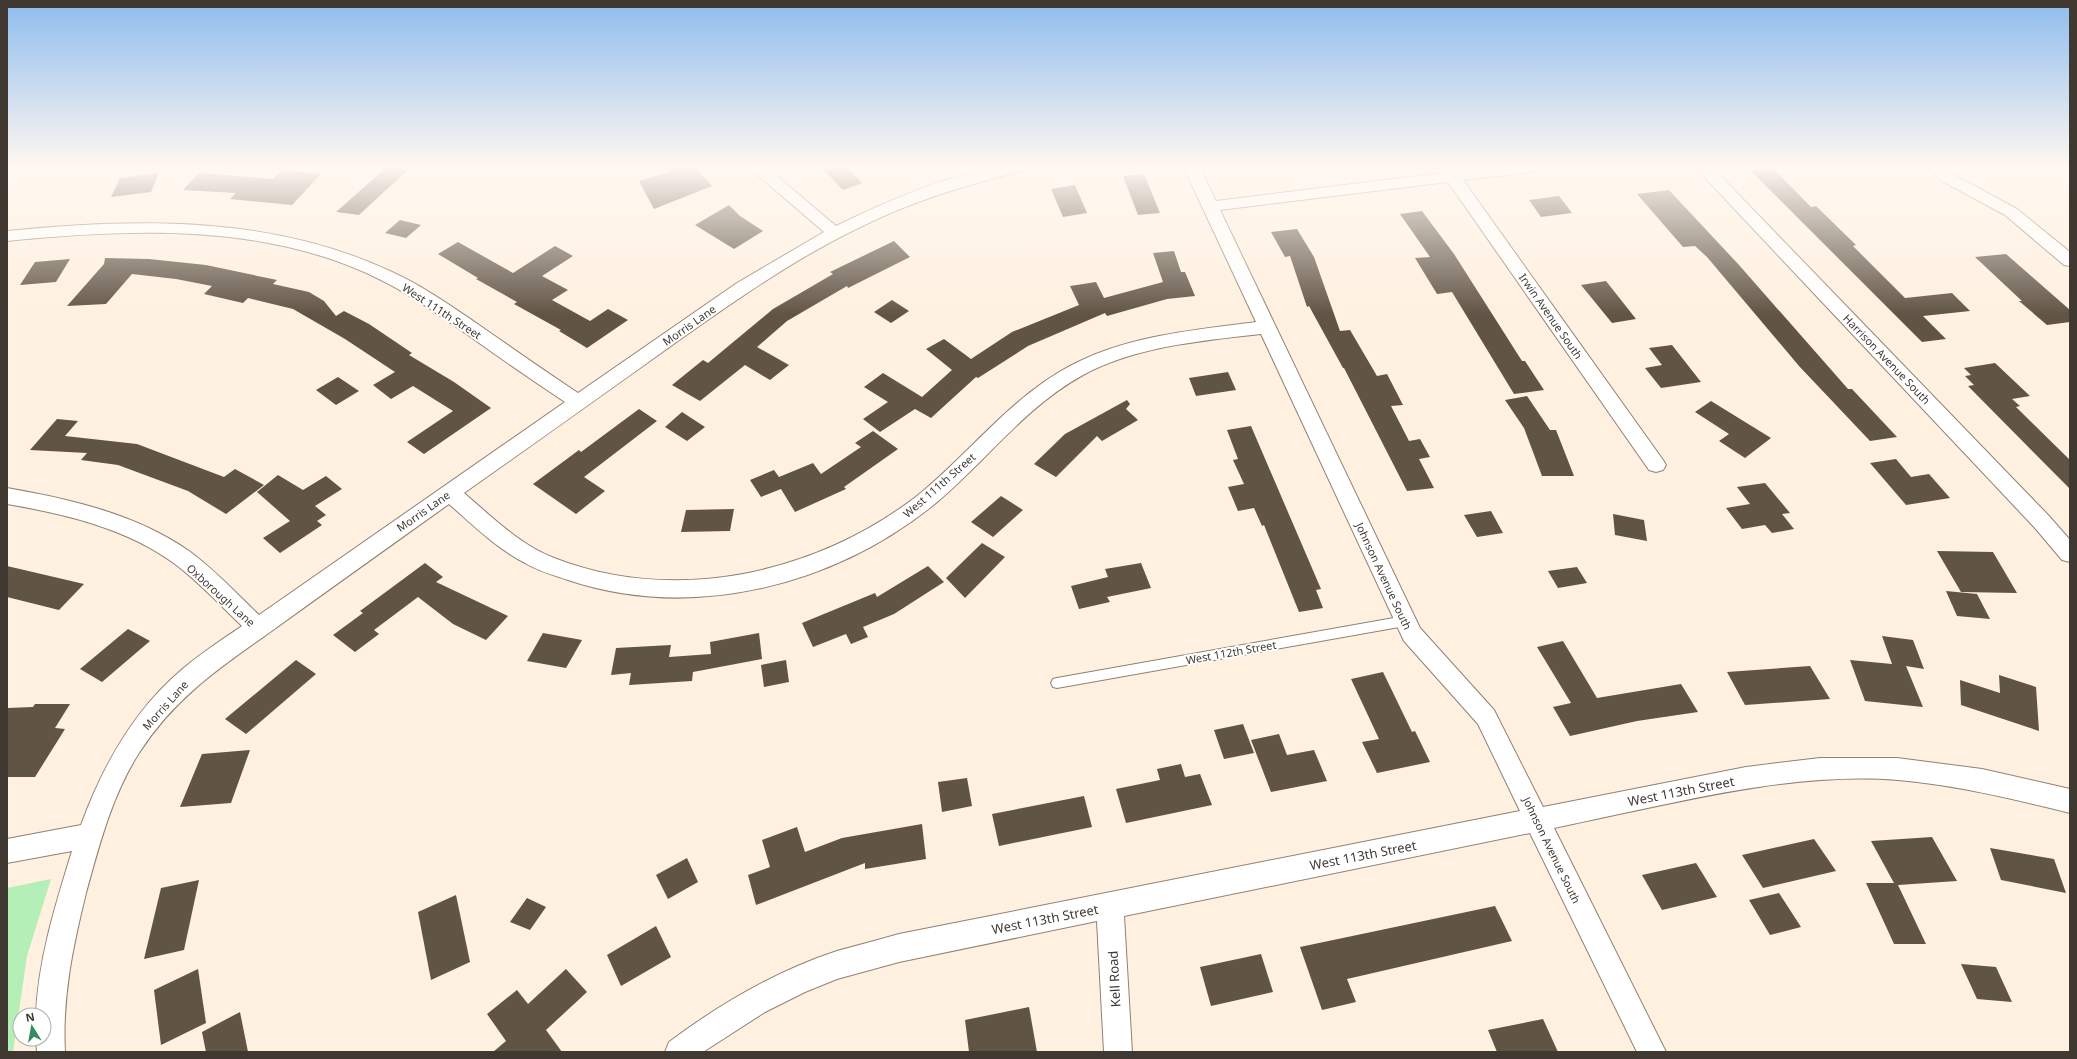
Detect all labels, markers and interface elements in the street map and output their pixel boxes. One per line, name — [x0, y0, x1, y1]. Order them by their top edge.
street label: Irwin Avenue South — [1516, 270, 1586, 362]
street label: West 111th Street — [400, 280, 484, 342]
street label: Morris Lane — [659, 301, 719, 349]
street label: Harrison Avenue South — [1840, 311, 1934, 407]
street label: West 111th Street — [900, 449, 978, 521]
street label: Morris Lane — [393, 487, 453, 535]
street label: Johnson Avenue South — [1352, 519, 1415, 632]
street label: Oxborough Lane — [184, 560, 258, 630]
street label: West 112th Street — [1185, 637, 1277, 667]
street label: Morris Lane — [139, 677, 191, 733]
street label: West 113th Street — [1626, 772, 1736, 810]
street label: Johnson Avenue South — [1519, 793, 1584, 906]
street label: West 113th Street — [1308, 836, 1418, 874]
street label: West 113th Street — [990, 900, 1100, 938]
street label: Kell Road — [1104, 950, 1124, 1008]
north arrow — [12, 1007, 52, 1047]
text: N — [24, 1008, 36, 1025]

